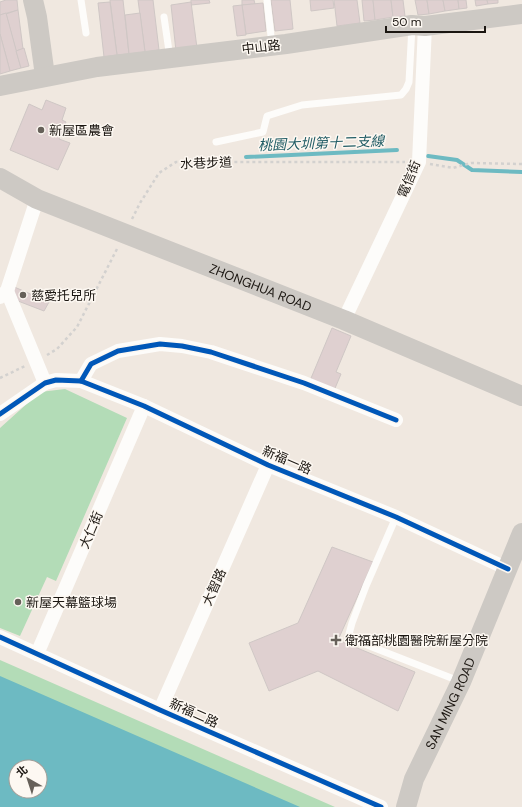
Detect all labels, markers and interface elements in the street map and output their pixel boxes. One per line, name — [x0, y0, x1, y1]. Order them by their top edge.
scale bar — [386, 8, 485, 34]
text: 50 m — [392, 14, 421, 30]
street label: 中山路 — [241, 36, 281, 58]
place label: 新屋區農會 — [49, 122, 114, 139]
marker: 新屋區農會 — [36, 125, 46, 135]
water label: 桃園大圳第十二支線 — [258, 132, 386, 154]
street label: 水巷步道 — [180, 154, 232, 172]
street label: 電信街 — [394, 158, 424, 200]
street label: ZHONGHUA ROAD — [207, 259, 314, 315]
place label: 慈愛托兒所 — [31, 287, 96, 304]
marker: 慈愛托兒所 — [18, 290, 28, 300]
street label: 新福一路 — [260, 442, 314, 478]
street label: 大仁街 — [76, 509, 106, 551]
street label: 大智路 — [198, 566, 230, 608]
place label: 新屋天幕籃球場 — [26, 594, 117, 611]
marker: 新屋天幕籃球場 — [13, 597, 23, 607]
place label: 衛福部桃園醫院新屋分院 — [345, 632, 488, 649]
marker: 衛福部桃園醫院新屋分院 — [330, 634, 342, 646]
street label: SAN MING ROAD — [421, 655, 479, 752]
street label: 新福二路 — [167, 695, 221, 731]
north arrow — [8, 759, 48, 799]
text: 北 — [13, 762, 30, 780]

